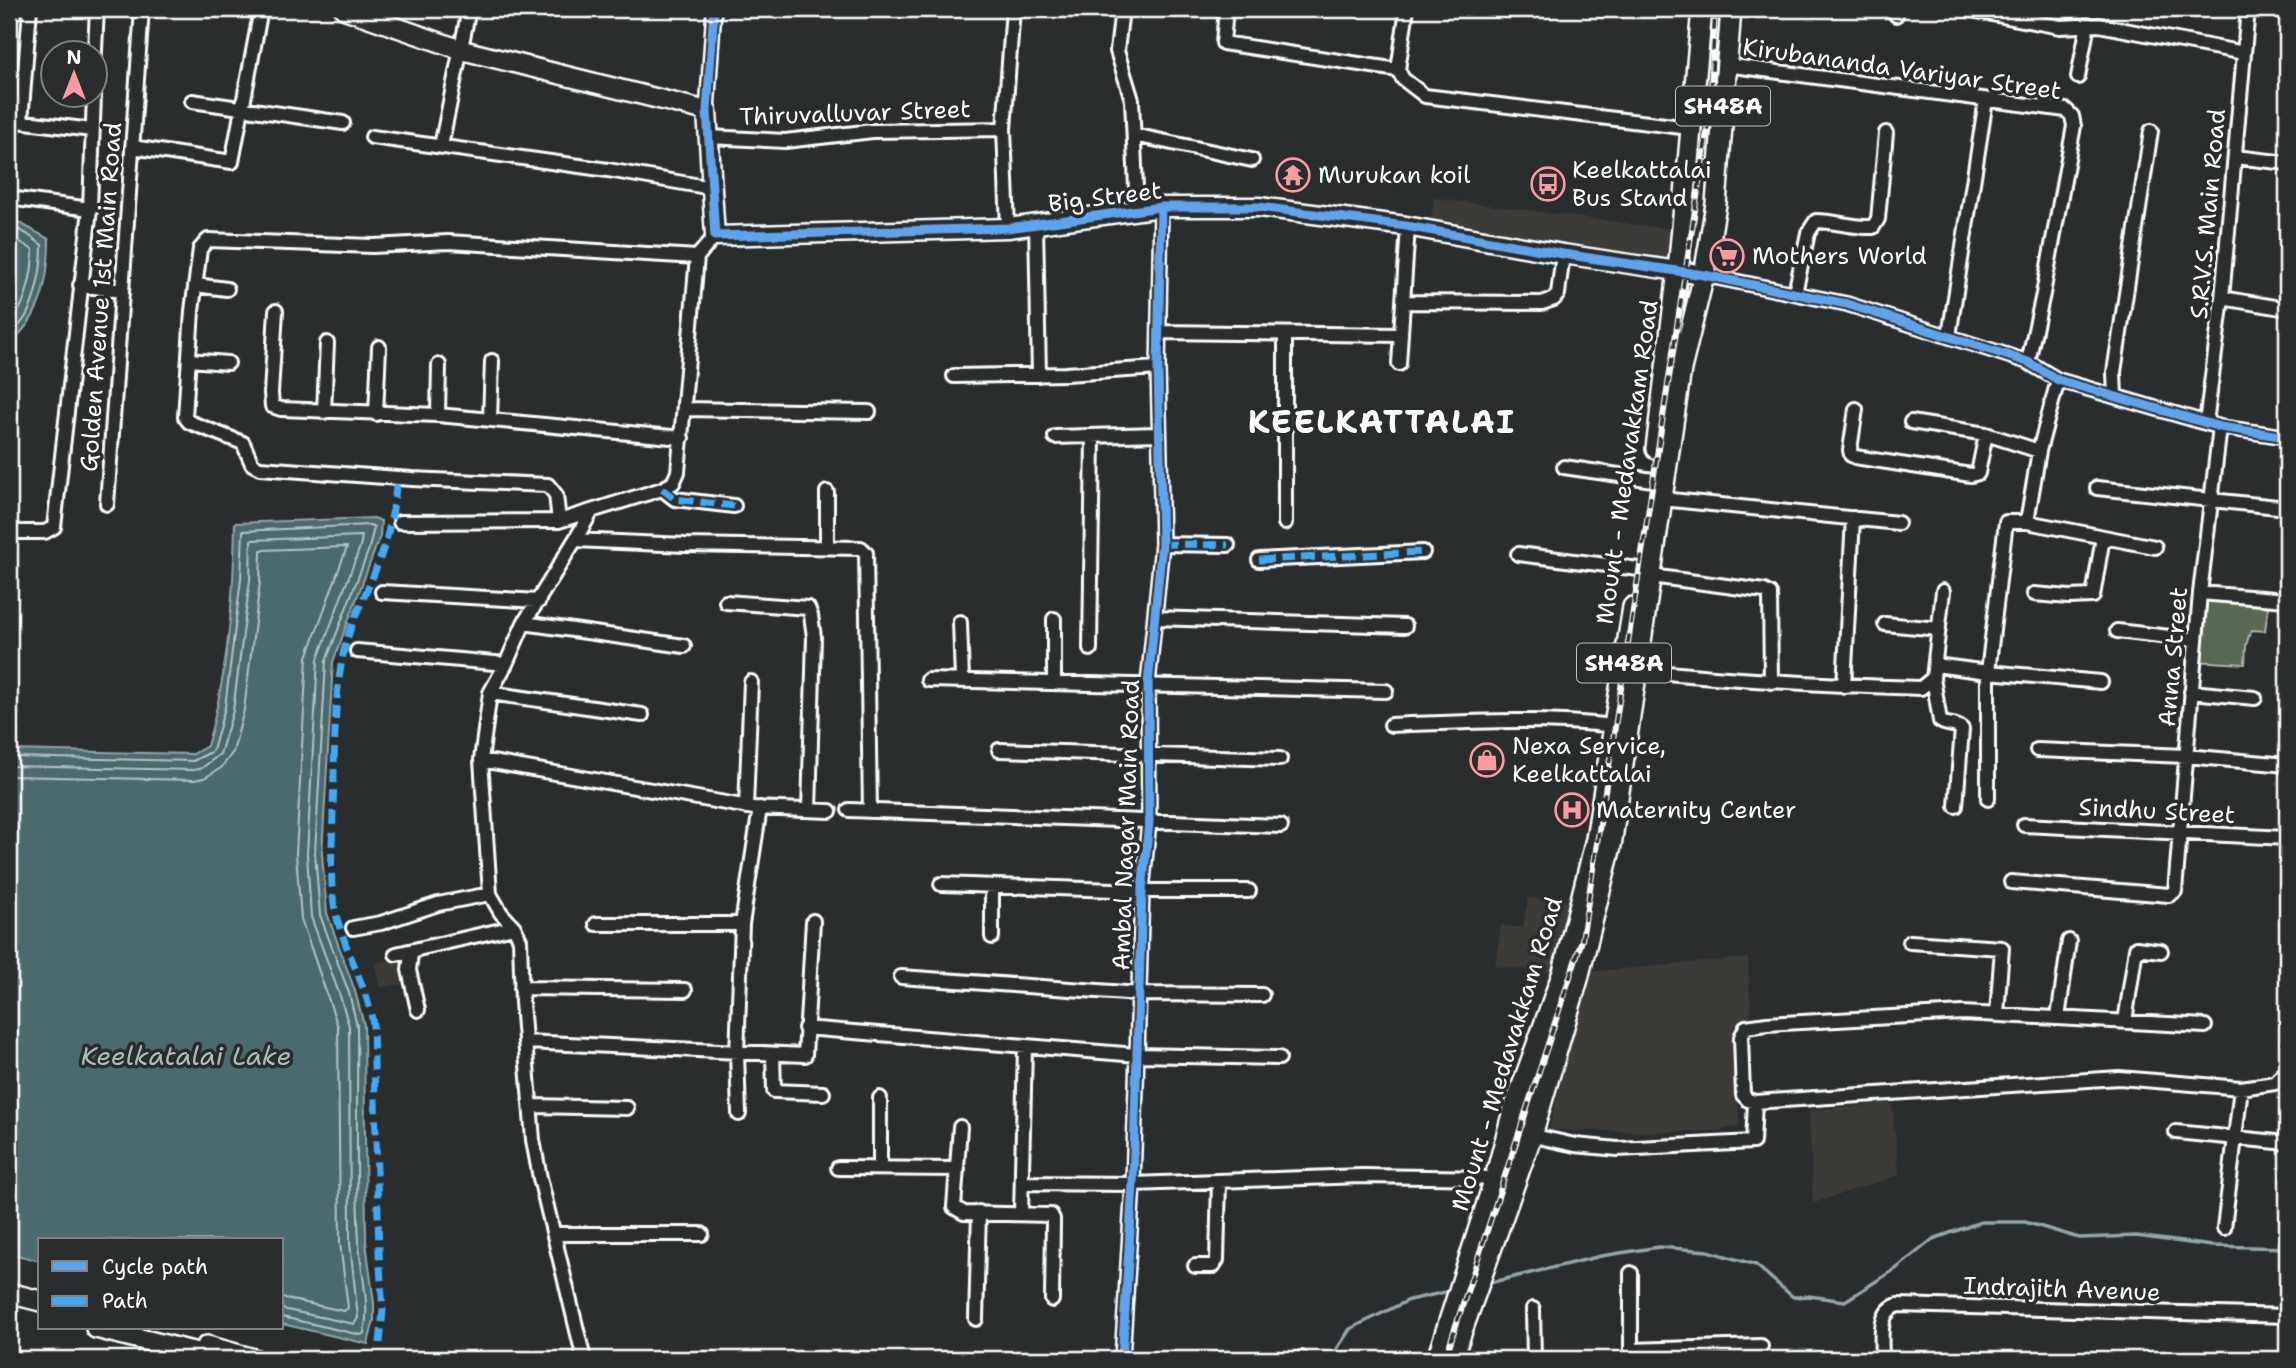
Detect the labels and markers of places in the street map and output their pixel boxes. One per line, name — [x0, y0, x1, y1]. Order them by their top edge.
place label: Keelkattalai Bus Stand — [1572, 154, 1712, 214]
temple icon: Murukan koil — [1274, 156, 1312, 194]
place label: Murukan koil — [1318, 159, 1471, 191]
bus stop icon: Keelkattalai Bus Stand — [1529, 165, 1567, 203]
supermarket icon: Mothers World — [1708, 237, 1746, 275]
place label: Mothers World — [1752, 240, 1927, 272]
place label: Nexa Service, Keelkattalai — [1512, 730, 1666, 790]
shop icon: Nexa Service, Keelkattalai — [1468, 741, 1506, 779]
hospital icon: Maternity Center — [1553, 791, 1591, 829]
place label: Maternity Center — [1596, 794, 1796, 826]

